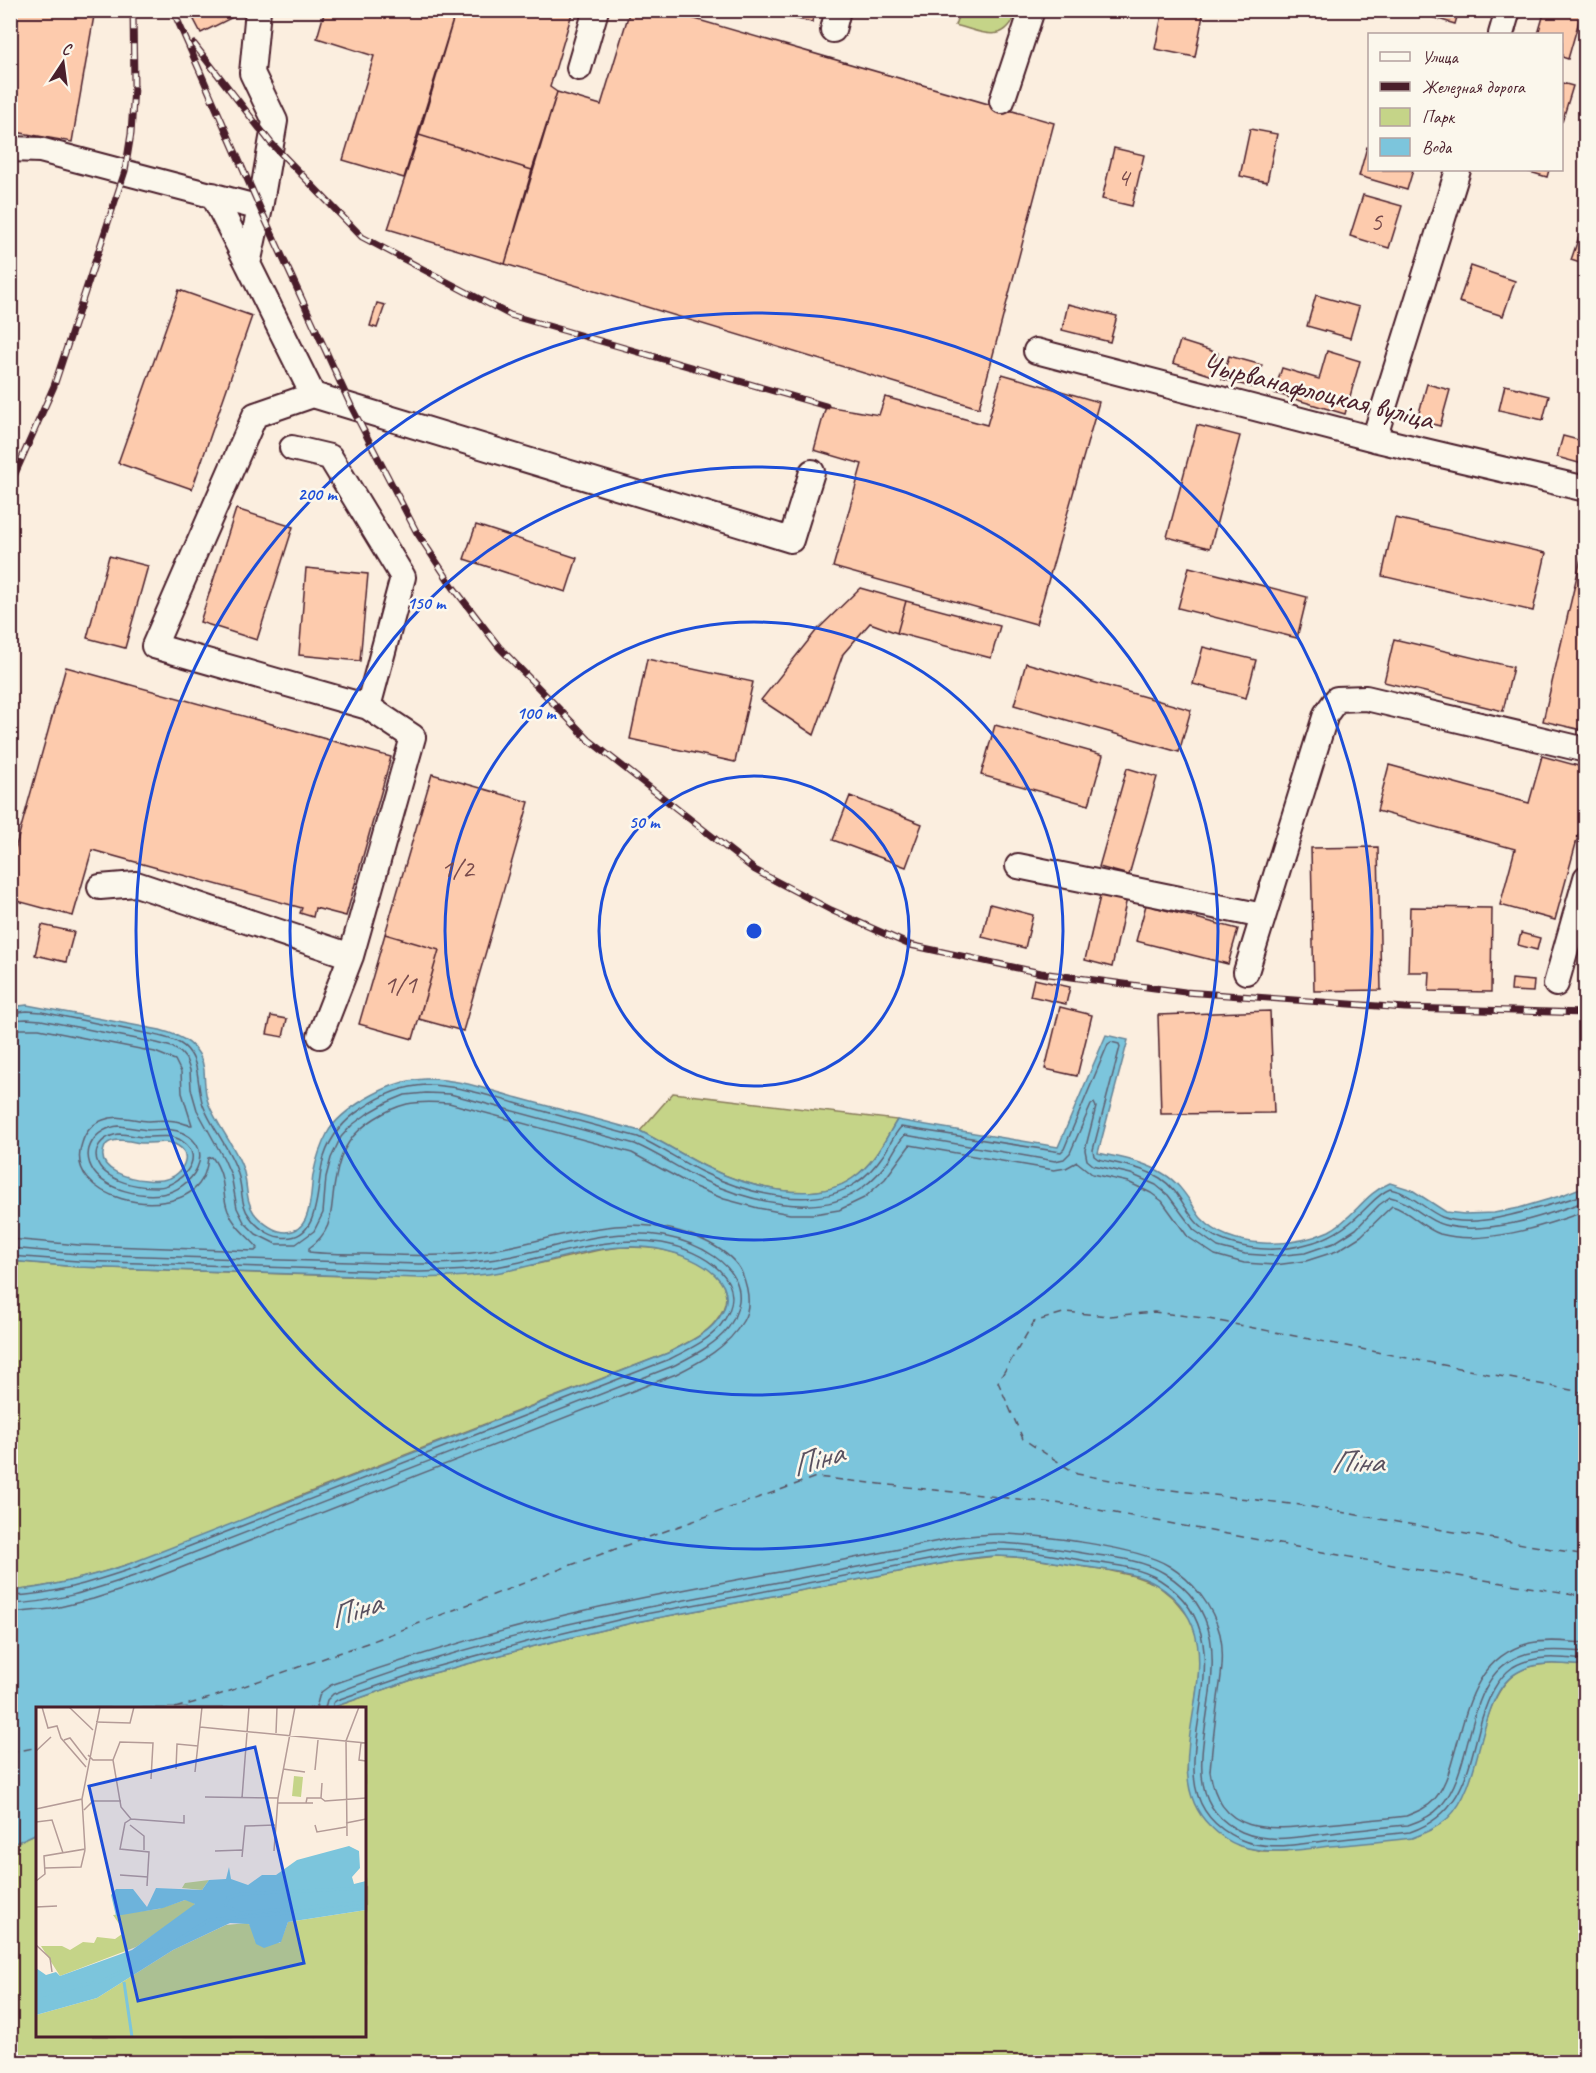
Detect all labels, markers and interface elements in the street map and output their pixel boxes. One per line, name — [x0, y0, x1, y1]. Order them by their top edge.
north arrow — [33, 33, 93, 93]
legend — [1368, 33, 1563, 171]
text: С — [60, 39, 74, 60]
text: Улица — [1422, 46, 1459, 68]
text: Железная дорога — [1422, 76, 1526, 99]
text: Парк — [1422, 106, 1456, 128]
text: Вода — [1422, 136, 1453, 158]
house number: 4 — [1117, 160, 1132, 194]
house number: 5 — [1370, 204, 1384, 238]
street label: Чырванафлоцкая вуліца — [1198, 344, 1439, 439]
text: 200 m — [298, 483, 338, 505]
text: 150 m — [407, 592, 447, 614]
text: 100 m — [517, 702, 557, 724]
text: 50 m — [629, 811, 661, 833]
house number: 1/2 — [440, 851, 475, 885]
centre of rings — [744, 921, 764, 941]
house number: 1/1 — [383, 967, 418, 1001]
water label: Піна — [786, 1431, 851, 1486]
water label: Піна — [1331, 1441, 1386, 1482]
water label: Піна — [324, 1581, 389, 1638]
inset map — [36, 1707, 366, 2037]

